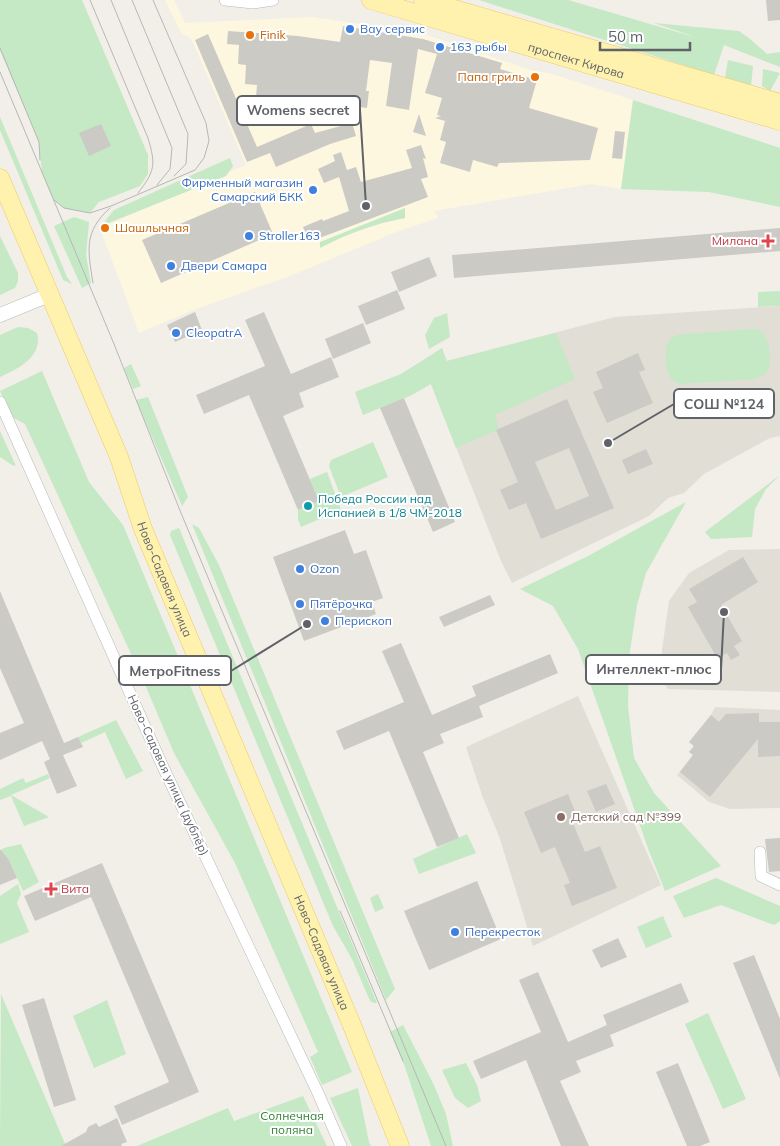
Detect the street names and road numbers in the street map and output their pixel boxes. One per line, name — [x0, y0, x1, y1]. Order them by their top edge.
street label: проспект Кирова — [526, 39, 626, 82]
street label: Ново-Садовая улица — [134, 520, 196, 639]
street label: Ново-Садовая улица (дублёр) — [125, 692, 212, 858]
street label: Ново-Садовая улица — [291, 893, 353, 1012]

